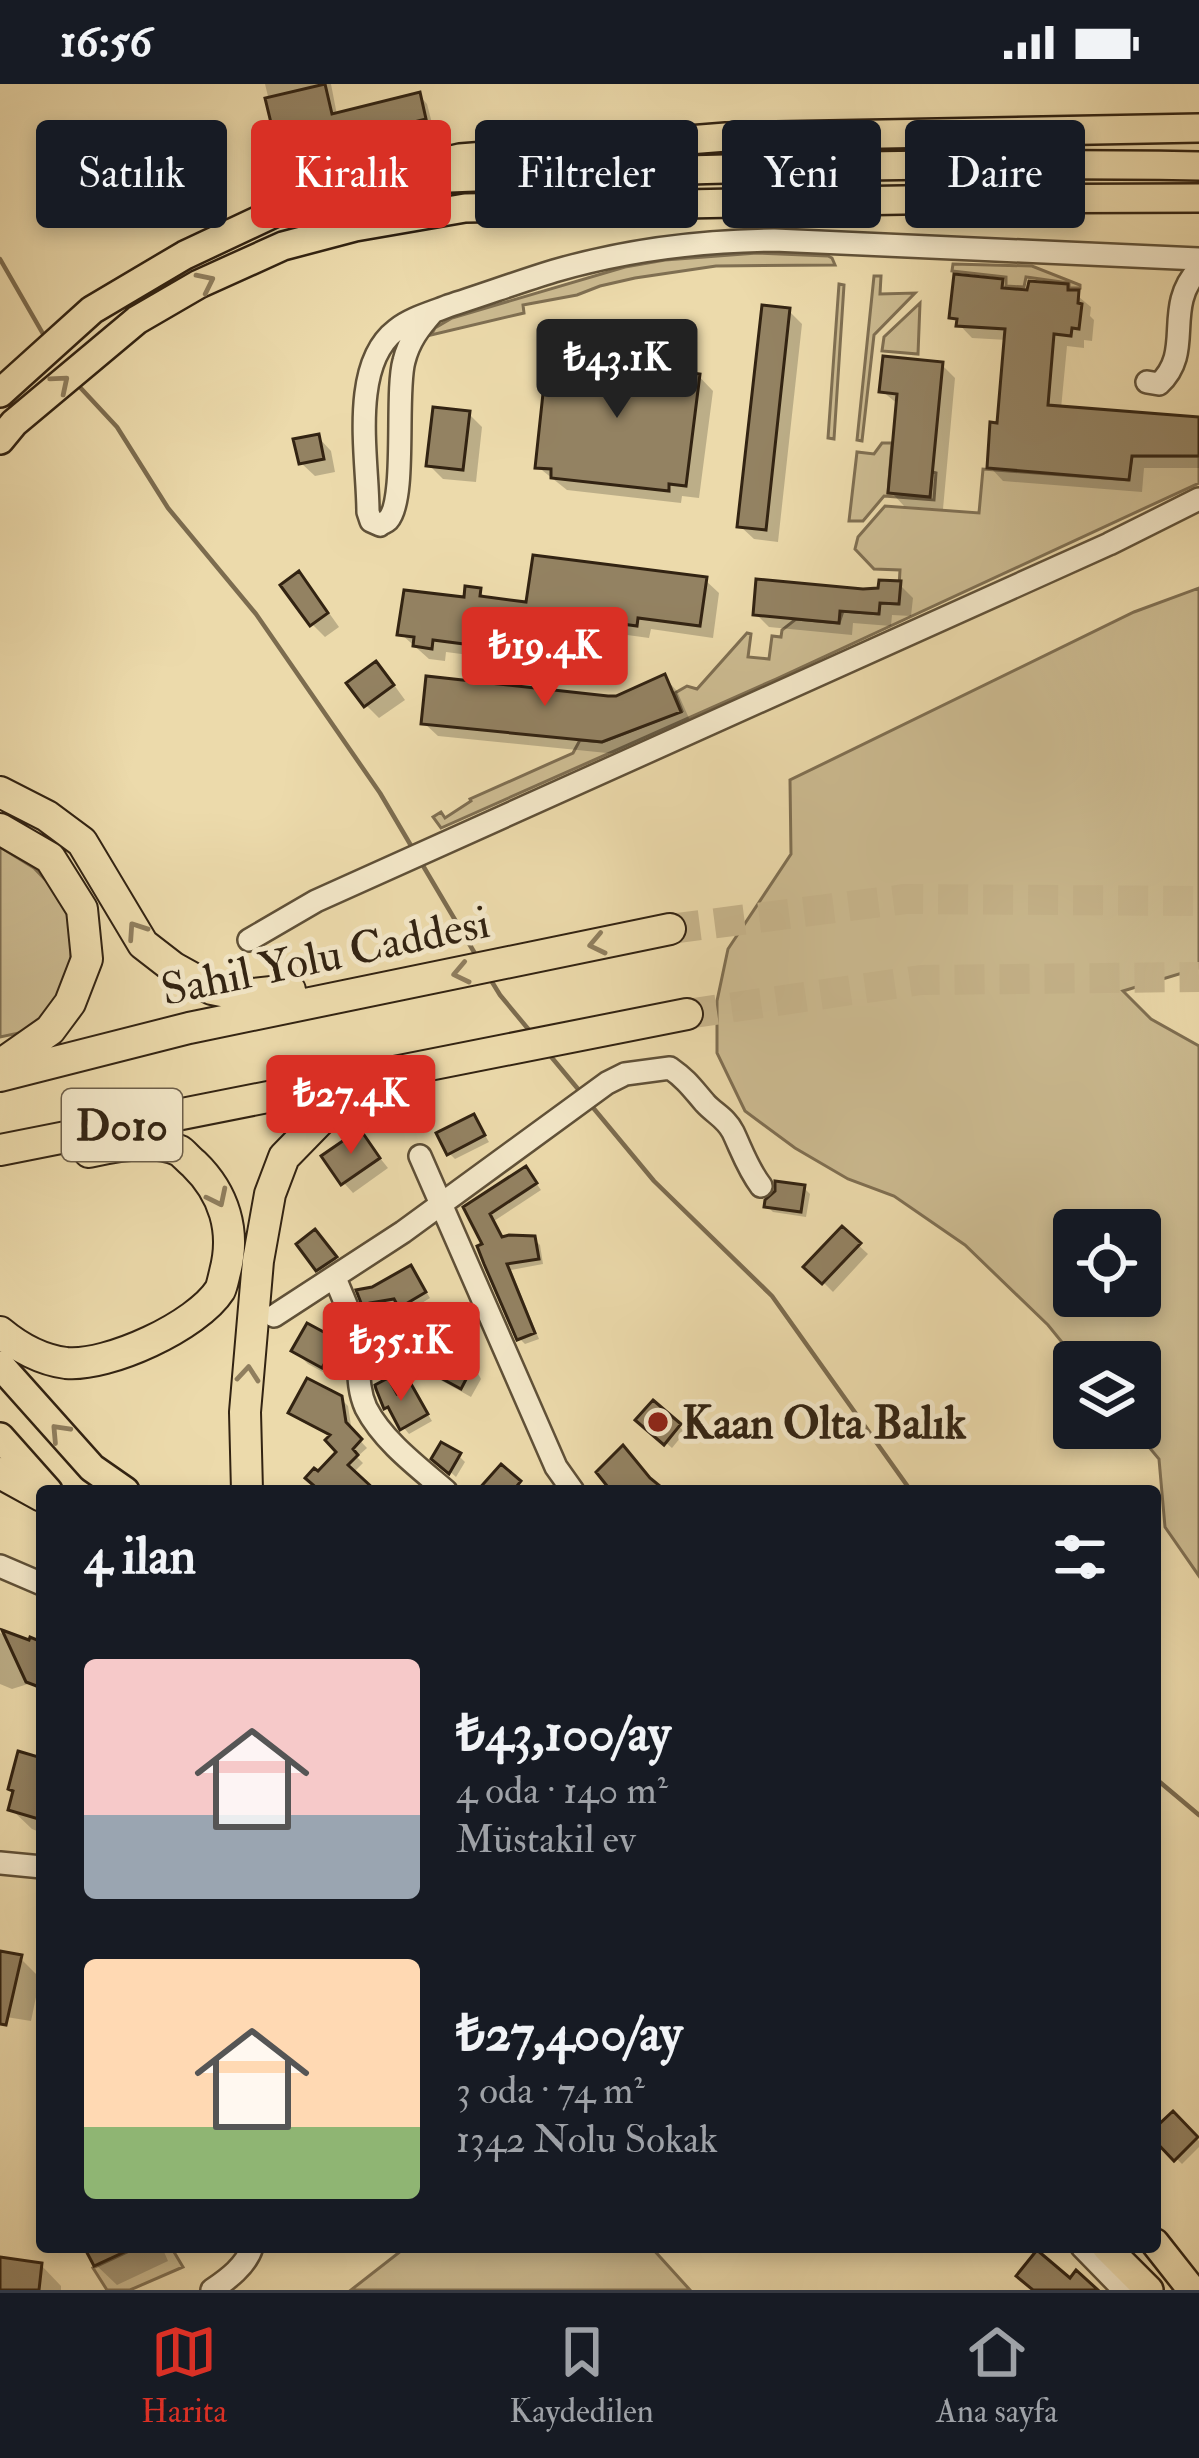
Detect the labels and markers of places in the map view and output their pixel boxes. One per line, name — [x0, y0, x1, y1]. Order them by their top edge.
pin: ₺43.1K — [519, 319, 715, 421]
pin: ₺19.4K — [447, 607, 643, 709]
pin: ₺27.4K — [253, 1055, 449, 1157]
pin: ₺35.1K — [303, 1302, 499, 1404]
place label: Kaan Olta Balık — [682, 1396, 967, 1452]
marker: Kaan Olta Balık — [645, 1409, 671, 1435]

